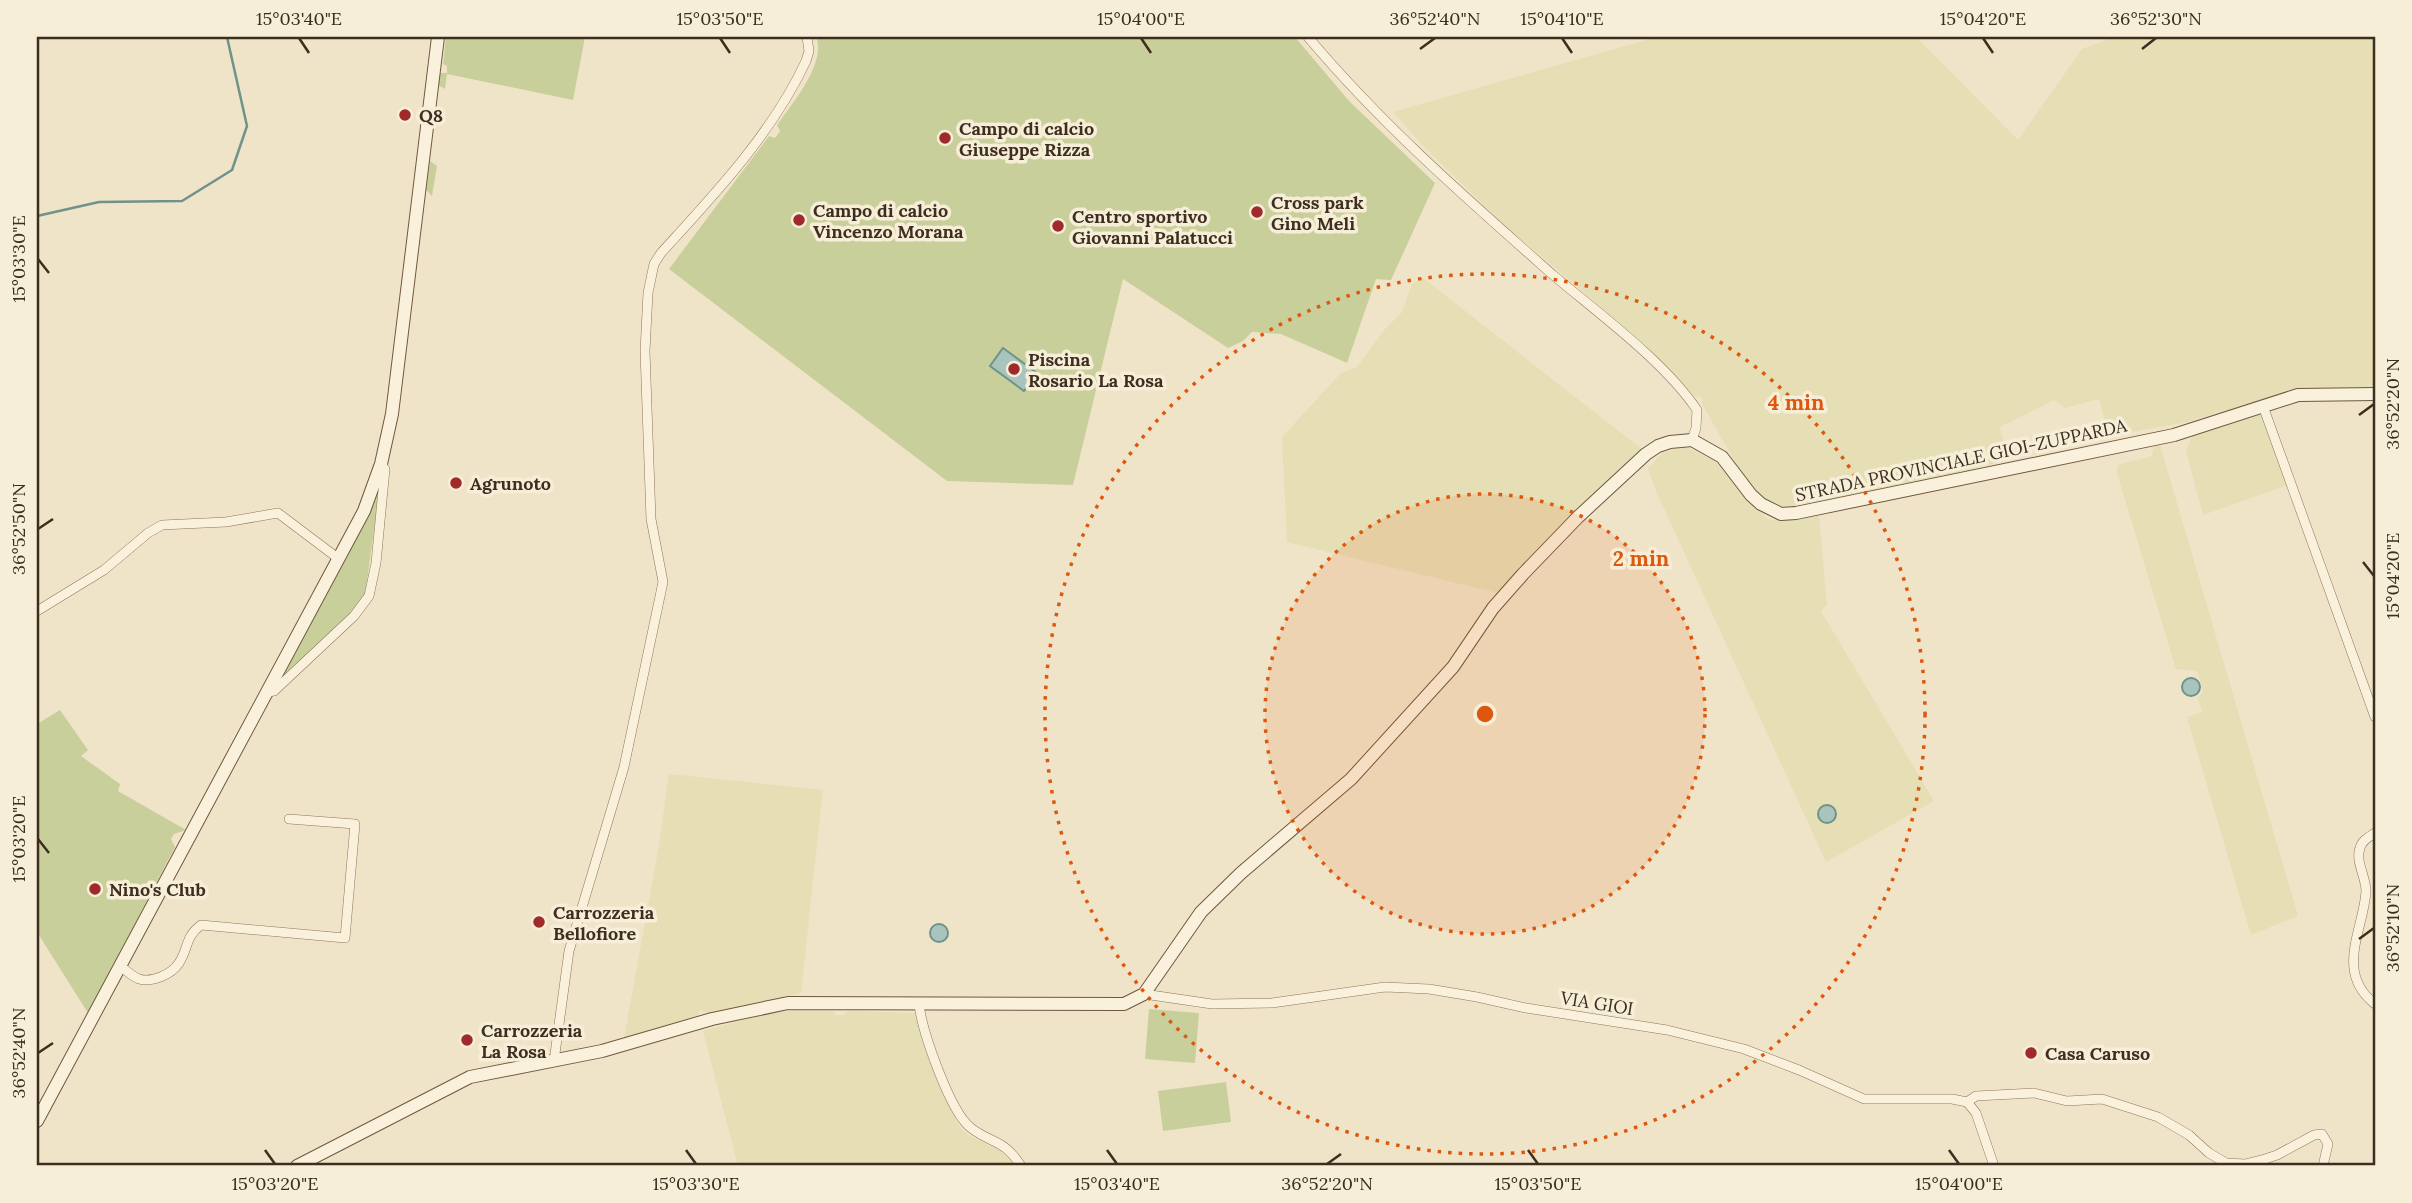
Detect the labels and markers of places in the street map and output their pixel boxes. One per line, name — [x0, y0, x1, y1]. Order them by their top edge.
place label: Q8 — [419, 104, 443, 127]
marker: Q8 — [397, 107, 413, 123]
place label: Campo di calcio Giuseppe Rizza — [959, 117, 1094, 161]
marker: Campo di calcio Giuseppe Rizza — [937, 130, 953, 146]
place label: Cross park Gino Meli — [1271, 191, 1364, 235]
place label: Campo di calcio Vincenzo Morana — [813, 199, 964, 243]
marker: Cross park Gino Meli — [1249, 204, 1265, 220]
place label: Centro sportivo Giovanni Palatucci — [1072, 205, 1233, 249]
marker: Campo di calcio Vincenzo Morana — [791, 212, 807, 228]
marker: Centro sportivo Giovanni Palatucci — [1050, 218, 1066, 234]
place label: Piscina Rosario La Rosa — [1028, 348, 1164, 392]
marker: Piscina Rosario La Rosa — [1006, 361, 1022, 377]
place label: Agrunoto — [470, 472, 551, 495]
marker: Agrunoto — [448, 475, 464, 491]
centre of rings — [1473, 702, 1497, 726]
place label: Nino's Club — [109, 878, 206, 901]
marker: Nino's Club — [87, 881, 103, 897]
place label: Carrozzeria Bellofiore — [553, 901, 655, 945]
marker: Carrozzeria Bellofiore — [531, 914, 547, 930]
place label: Carrozzeria La Rosa — [481, 1019, 583, 1063]
marker: Carrozzeria La Rosa — [459, 1032, 475, 1048]
place label: Casa Caruso — [2045, 1042, 2150, 1065]
marker: Casa Caruso — [2023, 1045, 2039, 1061]

